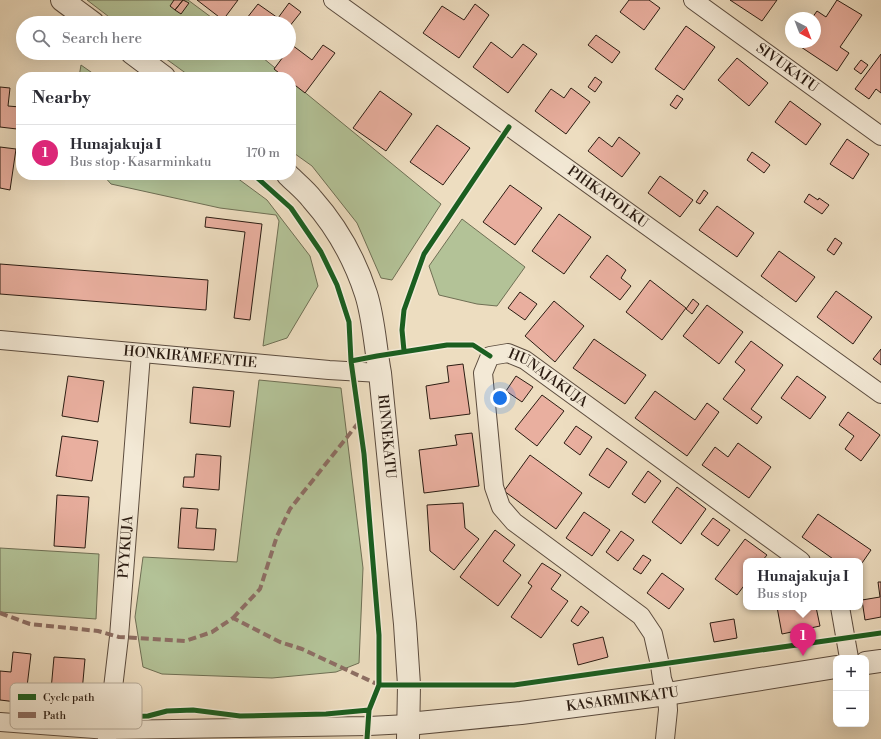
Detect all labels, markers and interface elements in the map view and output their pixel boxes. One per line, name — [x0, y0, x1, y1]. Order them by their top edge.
north arrow — [785, 12, 821, 48]
search box — [16, 16, 296, 60]
icon: search — [30, 27, 52, 49]
text: Search here — [62, 29, 142, 48]
street label: SIVUKATU — [752, 39, 822, 97]
text: Nearby — [32, 87, 91, 109]
text: Hunajakuja I — [70, 135, 162, 154]
text: 1 — [42, 145, 48, 161]
text: 170 m — [246, 145, 280, 161]
text: Bus stop · Kasarminkatu — [70, 154, 211, 170]
street label: PIHKAPOLKU — [563, 162, 652, 233]
street label: HONKIRÄMEENTIE — [123, 342, 258, 372]
street label: HUNAJAKUJA — [505, 345, 591, 412]
your location — [490, 388, 510, 408]
street label: RINNEKATU — [373, 393, 400, 480]
street label: PYYKUJA — [115, 514, 137, 579]
popup — [743, 558, 863, 610]
text: Hunajakuja I — [757, 567, 849, 586]
text: Bus stop — [757, 586, 807, 602]
pin: 1 — [790, 623, 816, 656]
map controls — [833, 655, 869, 727]
button: + — [833, 655, 869, 691]
legend — [10, 683, 142, 729]
street label: KASARMINKATU — [565, 683, 681, 716]
text: Cycle path — [43, 691, 95, 705]
button: − — [833, 691, 869, 727]
text: Path — [43, 709, 67, 723]

